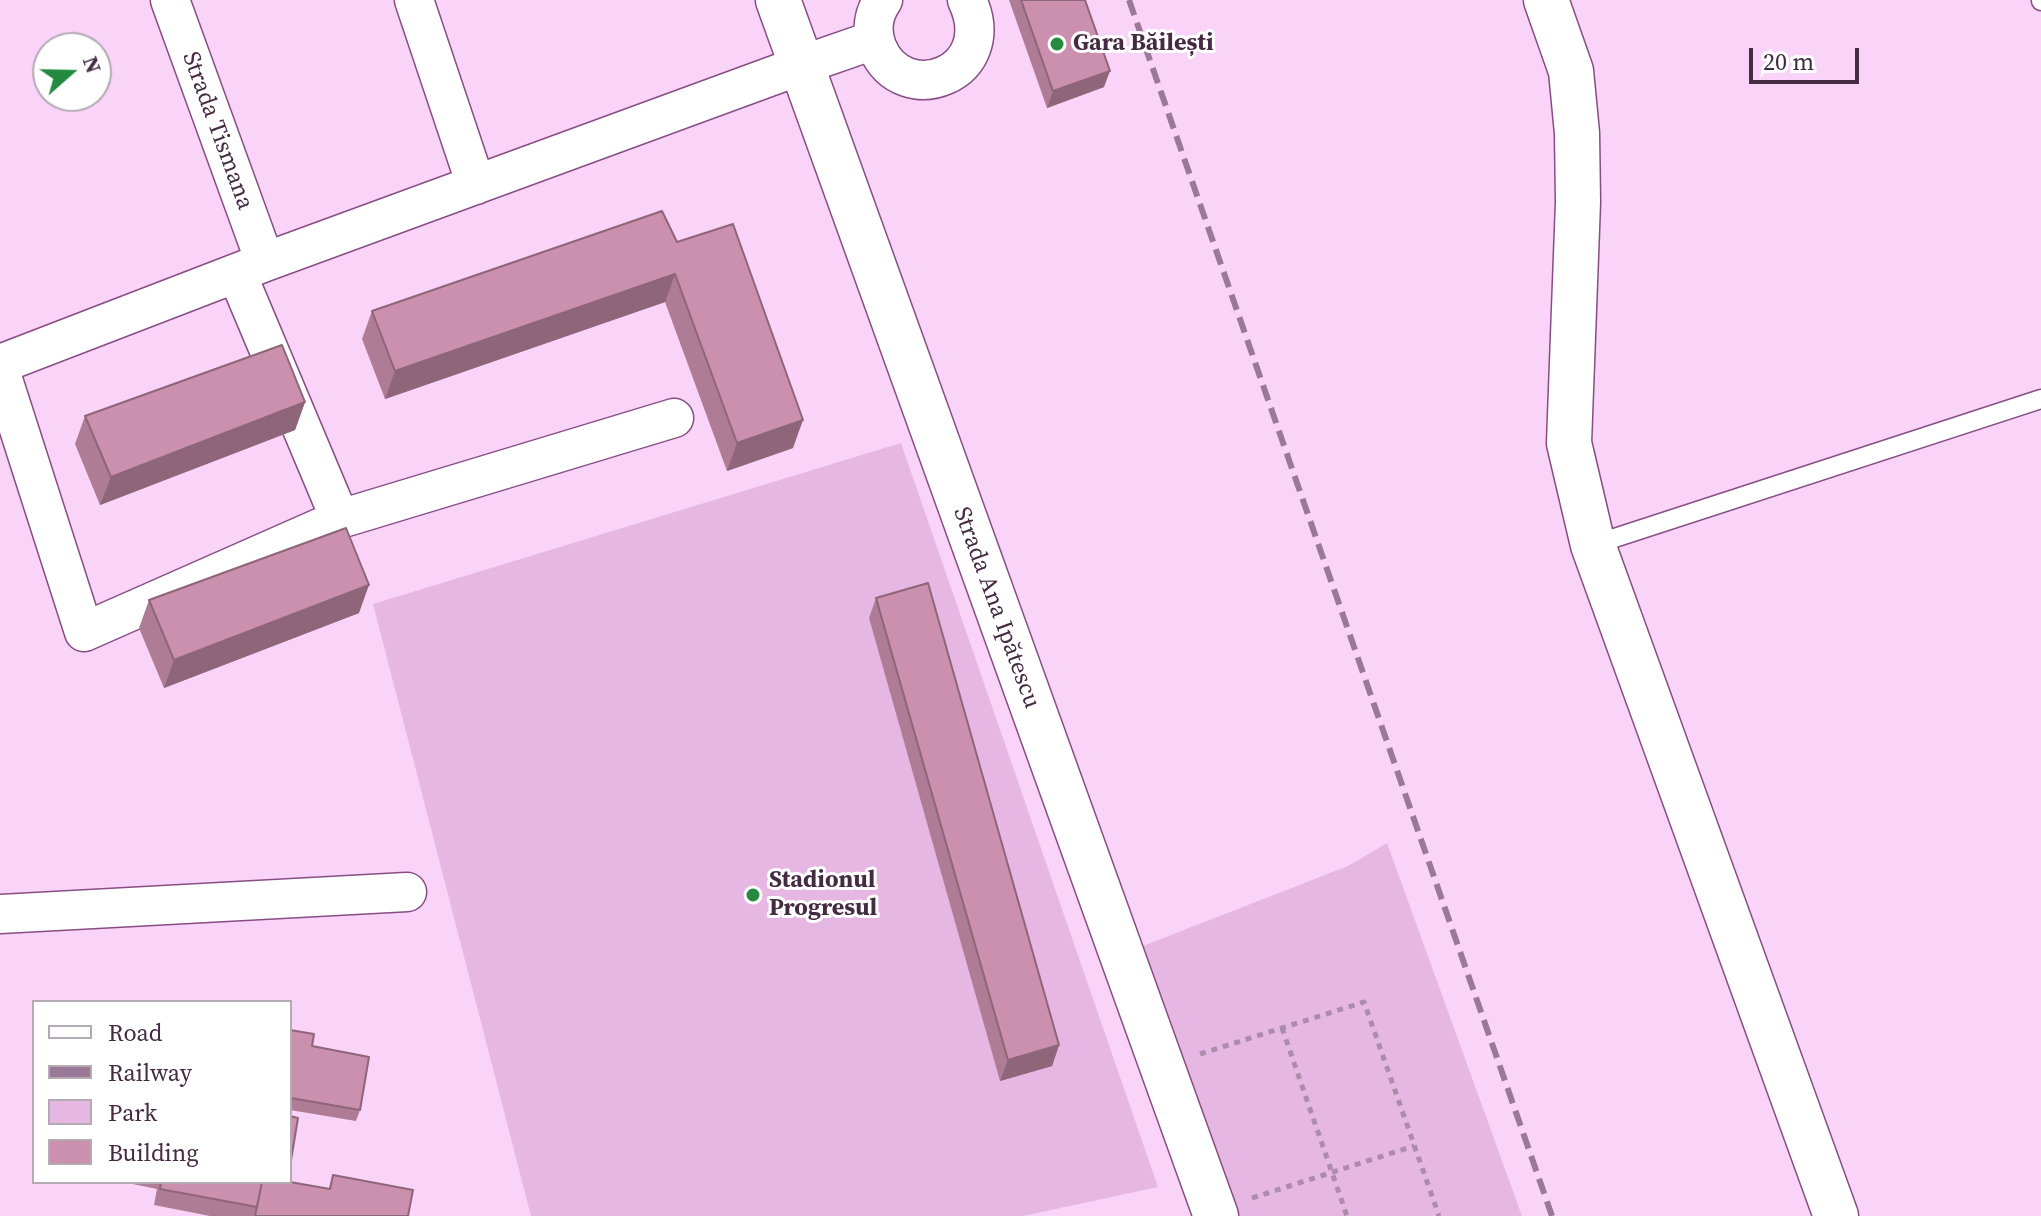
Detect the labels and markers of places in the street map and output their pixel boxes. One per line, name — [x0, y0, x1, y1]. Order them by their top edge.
place label: Gara Băilești — [1073, 30, 1213, 58]
marker: Gara Băilești — [1048, 35, 1066, 53]
place label: Stadionul Progresul — [769, 867, 877, 923]
marker: Stadionul Progresul — [744, 886, 762, 904]

